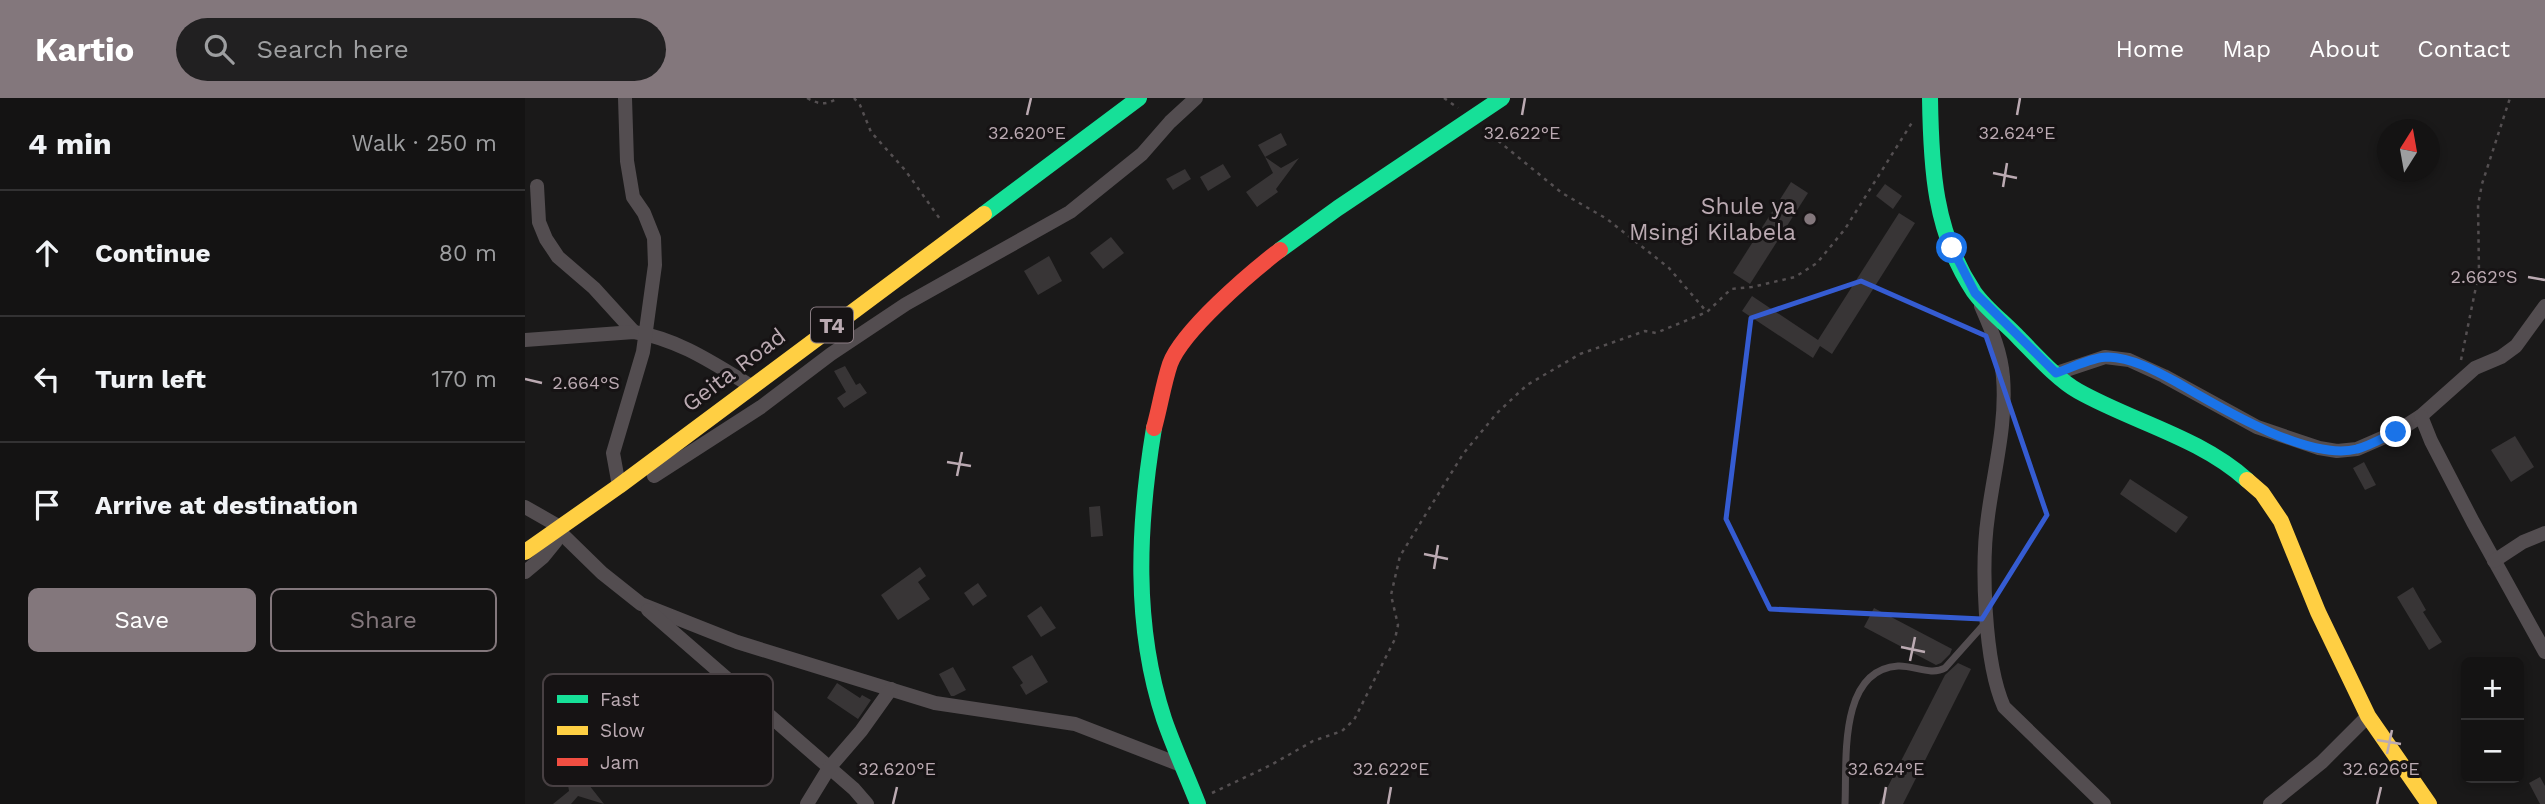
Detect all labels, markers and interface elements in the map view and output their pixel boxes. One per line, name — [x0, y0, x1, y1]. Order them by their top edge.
search box — [176, 18, 666, 81]
text: Kartio — [35, 30, 134, 69]
icon: search — [200, 30, 238, 68]
text: Search here — [256, 34, 409, 64]
text: Home — [2116, 35, 2184, 63]
text: Map — [2222, 35, 2271, 63]
text: About — [2309, 35, 2379, 63]
text: Contact — [2417, 35, 2510, 63]
north arrow — [2377, 119, 2440, 182]
text: 32.620°E — [988, 122, 1066, 143]
text: 32.622°E — [1483, 122, 1561, 143]
text: 32.624°E — [1978, 122, 2056, 143]
text: 4 min — [28, 126, 112, 161]
text: Walk · 250 m — [351, 130, 497, 157]
place label: Shule ya Msingi Kilabela — [1629, 193, 1796, 246]
marker: Shule ya Msingi Kilabela — [1802, 211, 1818, 227]
route start — [1936, 232, 1967, 263]
icon: ahead — [28, 234, 66, 272]
text: Continue — [95, 238, 211, 268]
text: 80 m — [439, 240, 497, 267]
text: 2.662°S — [2450, 266, 2518, 287]
road number: T4 — [811, 308, 853, 342]
street label: Geita Road — [677, 322, 791, 418]
icon: left — [28, 360, 66, 398]
text: Turn left — [95, 364, 206, 394]
text: 170 m — [432, 366, 497, 393]
text: 2.664°S — [552, 372, 620, 393]
route end — [2380, 416, 2411, 447]
icon: arrive — [28, 486, 66, 524]
text: Arrive at destination — [95, 490, 358, 520]
button: Save — [28, 588, 256, 652]
button: Share — [270, 588, 497, 652]
map controls — [2461, 657, 2524, 783]
button: + — [2461, 657, 2524, 720]
legend — [543, 674, 773, 786]
text: Fast — [600, 688, 639, 711]
text: Slow — [600, 719, 645, 742]
button: − — [2461, 720, 2524, 783]
text: Jam — [600, 751, 639, 774]
text: 32.620°E — [858, 758, 936, 779]
text: 32.622°E — [1352, 758, 1430, 779]
text: 32.624°E — [1847, 758, 1925, 779]
text: 32.626°E — [2342, 758, 2420, 779]

